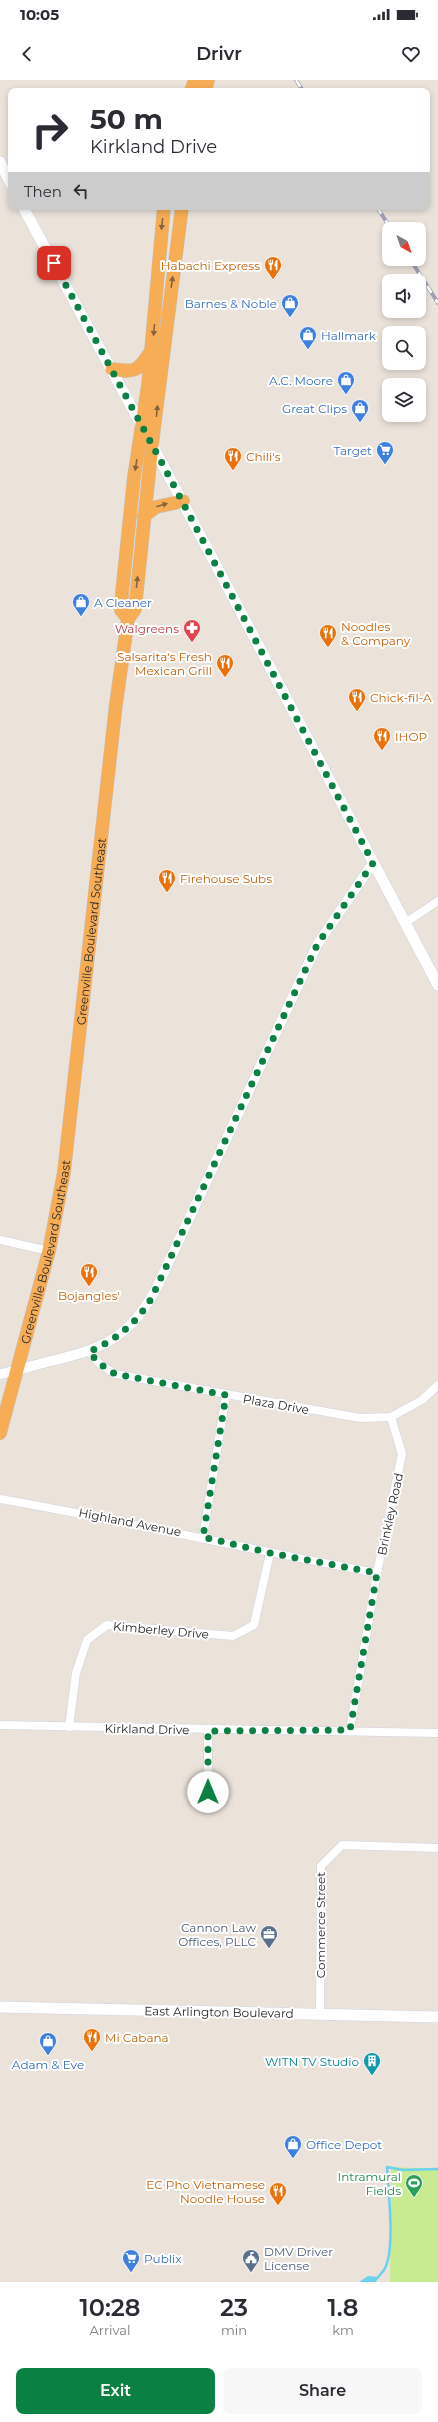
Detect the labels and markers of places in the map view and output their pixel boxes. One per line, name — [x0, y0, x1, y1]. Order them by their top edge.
pin — [37, 246, 71, 280]
restaurant icon: Habachi Express — [263, 255, 283, 280]
place label: Habachi Express — [161, 258, 260, 273]
shop icon: Barnes & Noble — [280, 293, 300, 318]
place label: Barnes & Noble — [185, 296, 277, 311]
shop icon: Hallmark — [298, 325, 318, 350]
place label: Hallmark — [321, 328, 377, 343]
shop icon: A.C. Moore — [336, 370, 356, 395]
place label: A.C. Moore — [269, 373, 333, 388]
shop icon: Great Clips — [350, 398, 370, 423]
place label: Great Clips — [282, 401, 347, 416]
supermarket icon: Target — [375, 440, 395, 465]
place label: Target — [333, 443, 372, 458]
restaurant icon: Chili's — [223, 446, 243, 471]
place label: Chili's — [246, 449, 281, 464]
shop icon: A Cleaner — [71, 592, 91, 617]
place label: A Cleaner — [94, 595, 152, 610]
pharmacy icon: Walgreens — [182, 618, 202, 643]
place label: Noodles & Company — [341, 619, 411, 648]
place label: Walgreens — [115, 621, 179, 636]
restaurant icon: Noodles & Company — [318, 623, 338, 648]
place label: Salsarita's Fresh Mexican Grill — [117, 649, 212, 678]
restaurant icon: Salsarita's Fresh Mexican Grill — [215, 653, 235, 678]
restaurant icon: Chick-fil-A — [347, 687, 367, 712]
place label: Chick-fil-A — [370, 690, 432, 705]
restaurant icon: IHOP — [372, 726, 392, 751]
place label: IHOP — [395, 729, 427, 744]
restaurant icon: Firehouse Subs — [157, 868, 177, 893]
place label: Firehouse Subs — [180, 871, 272, 886]
restaurant icon: Bojangles' — [79, 1262, 99, 1287]
place label: Bojangles' — [58, 1288, 120, 1303]
place label: Cannon Law Offices, PLLC — [178, 1920, 256, 1949]
office icon: Cannon Law Offices, PLLC — [259, 1924, 279, 1949]
restaurant icon: Mi Cabana — [82, 2027, 102, 2052]
place label: Mi Cabana — [105, 2030, 169, 2045]
shop icon: Adam & Eve — [38, 2031, 58, 2056]
building icon: WITN TV Studio — [362, 2051, 382, 2076]
place label: WITN TV Studio — [265, 2054, 359, 2069]
place label: Adam & Eve — [12, 2057, 84, 2072]
shop icon: Office Depot — [283, 2134, 303, 2159]
place label: Office Depot — [306, 2137, 382, 2152]
place label: Intramural Fields — [338, 2169, 401, 2198]
sports icon: Intramural Fields — [404, 2173, 424, 2198]
place label: EC Pho Vietnamese Noodle House — [146, 2177, 265, 2206]
restaurant icon: EC Pho Vietnamese Noodle House — [268, 2181, 288, 2206]
place label: DMV Driver License — [264, 2244, 333, 2273]
supermarket icon: Publix — [121, 2248, 141, 2273]
public building icon: DMV Driver License — [241, 2248, 261, 2273]
place label: Publix — [144, 2251, 182, 2266]

